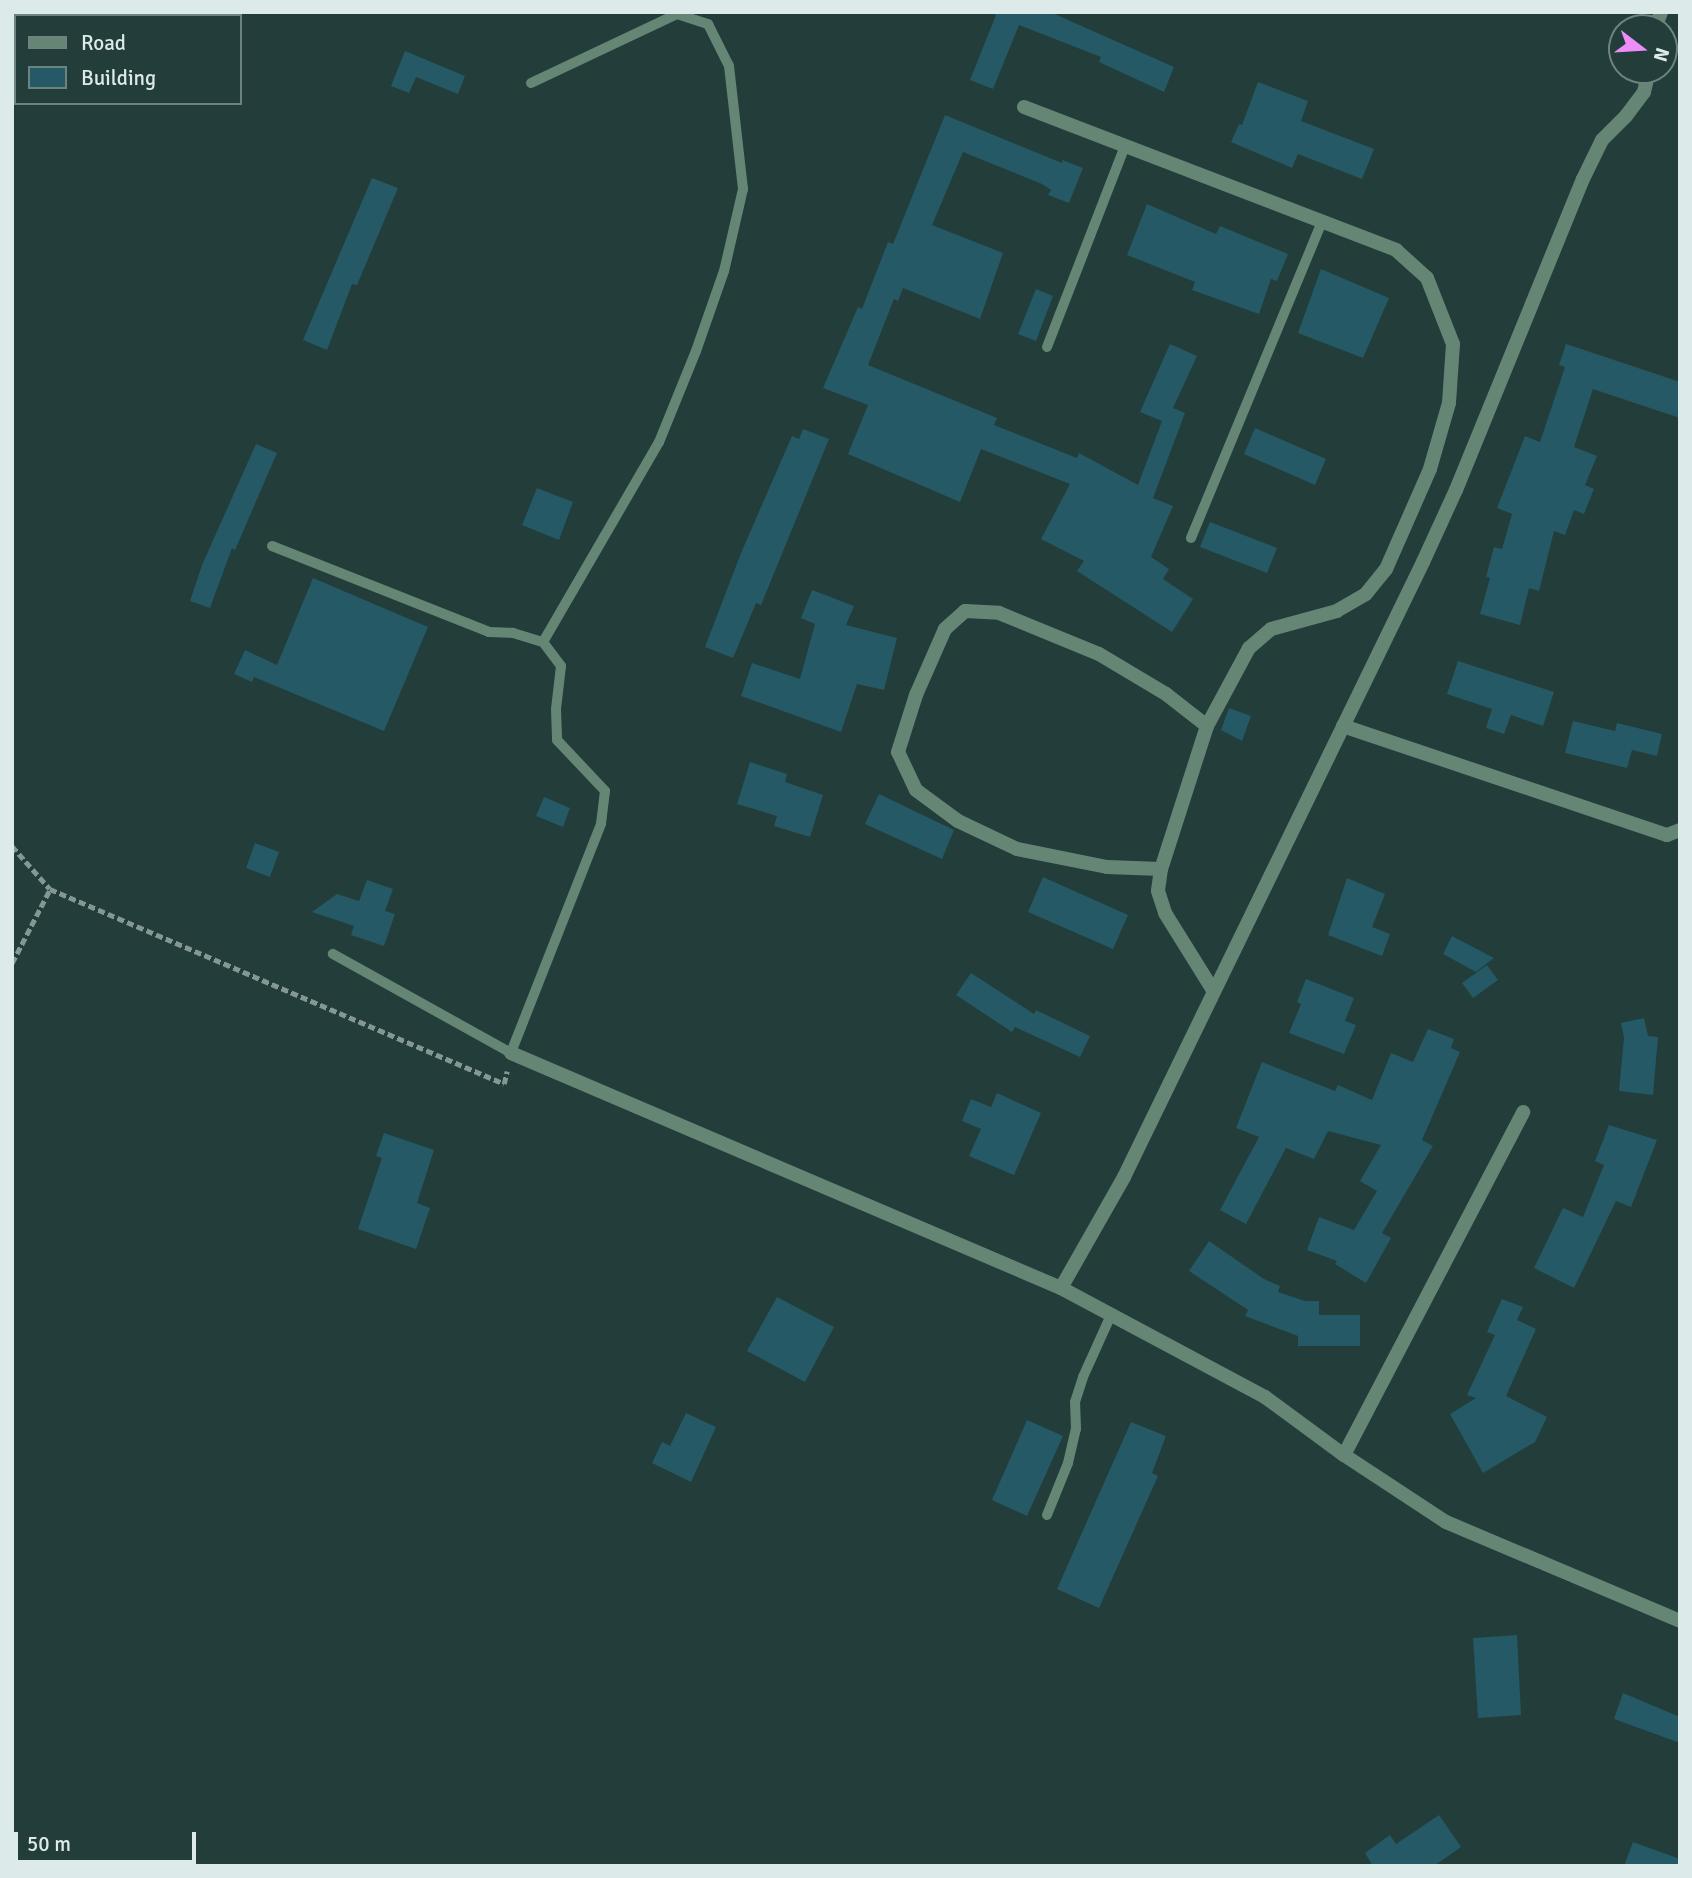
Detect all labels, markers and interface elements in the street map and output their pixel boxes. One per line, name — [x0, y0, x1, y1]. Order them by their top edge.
legend — [14, 14, 242, 105]
north arrow — [1608, 14, 1678, 84]
text: Road — [81, 30, 126, 56]
text: N — [1648, 45, 1675, 64]
text: Building — [81, 65, 156, 91]
scale bar — [18, 1818, 200, 1862]
text: 50 m — [27, 1831, 71, 1857]

